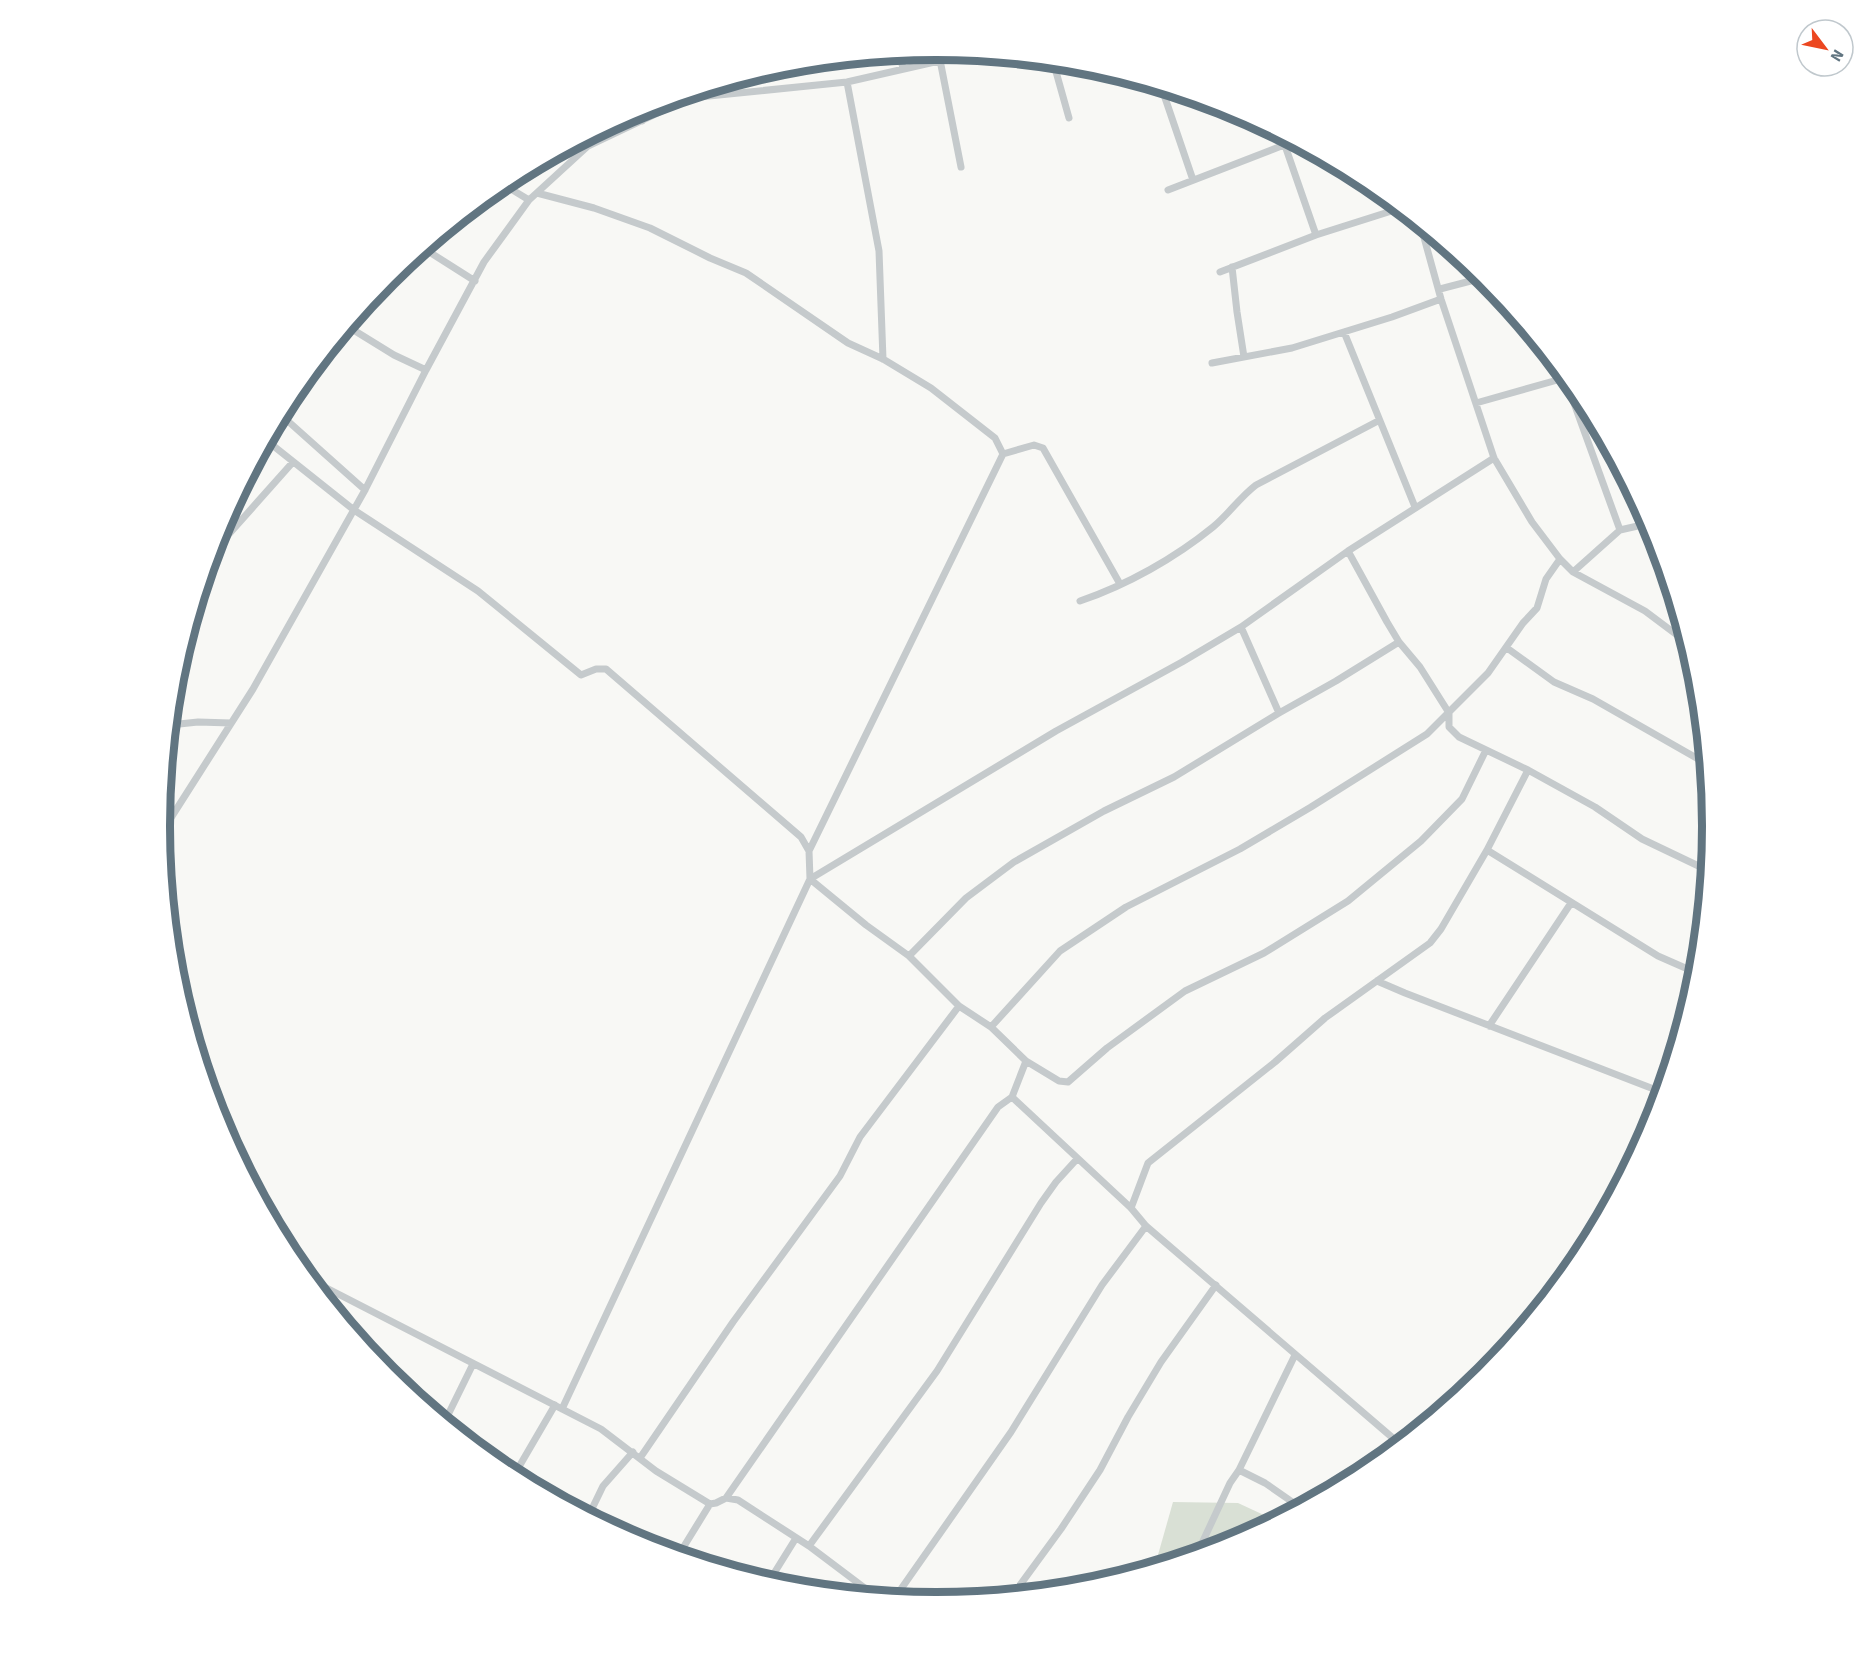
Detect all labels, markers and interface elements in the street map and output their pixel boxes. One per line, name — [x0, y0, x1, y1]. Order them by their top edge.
north arrow — [1795, 18, 1855, 78]
text: N — [1825, 45, 1849, 66]

